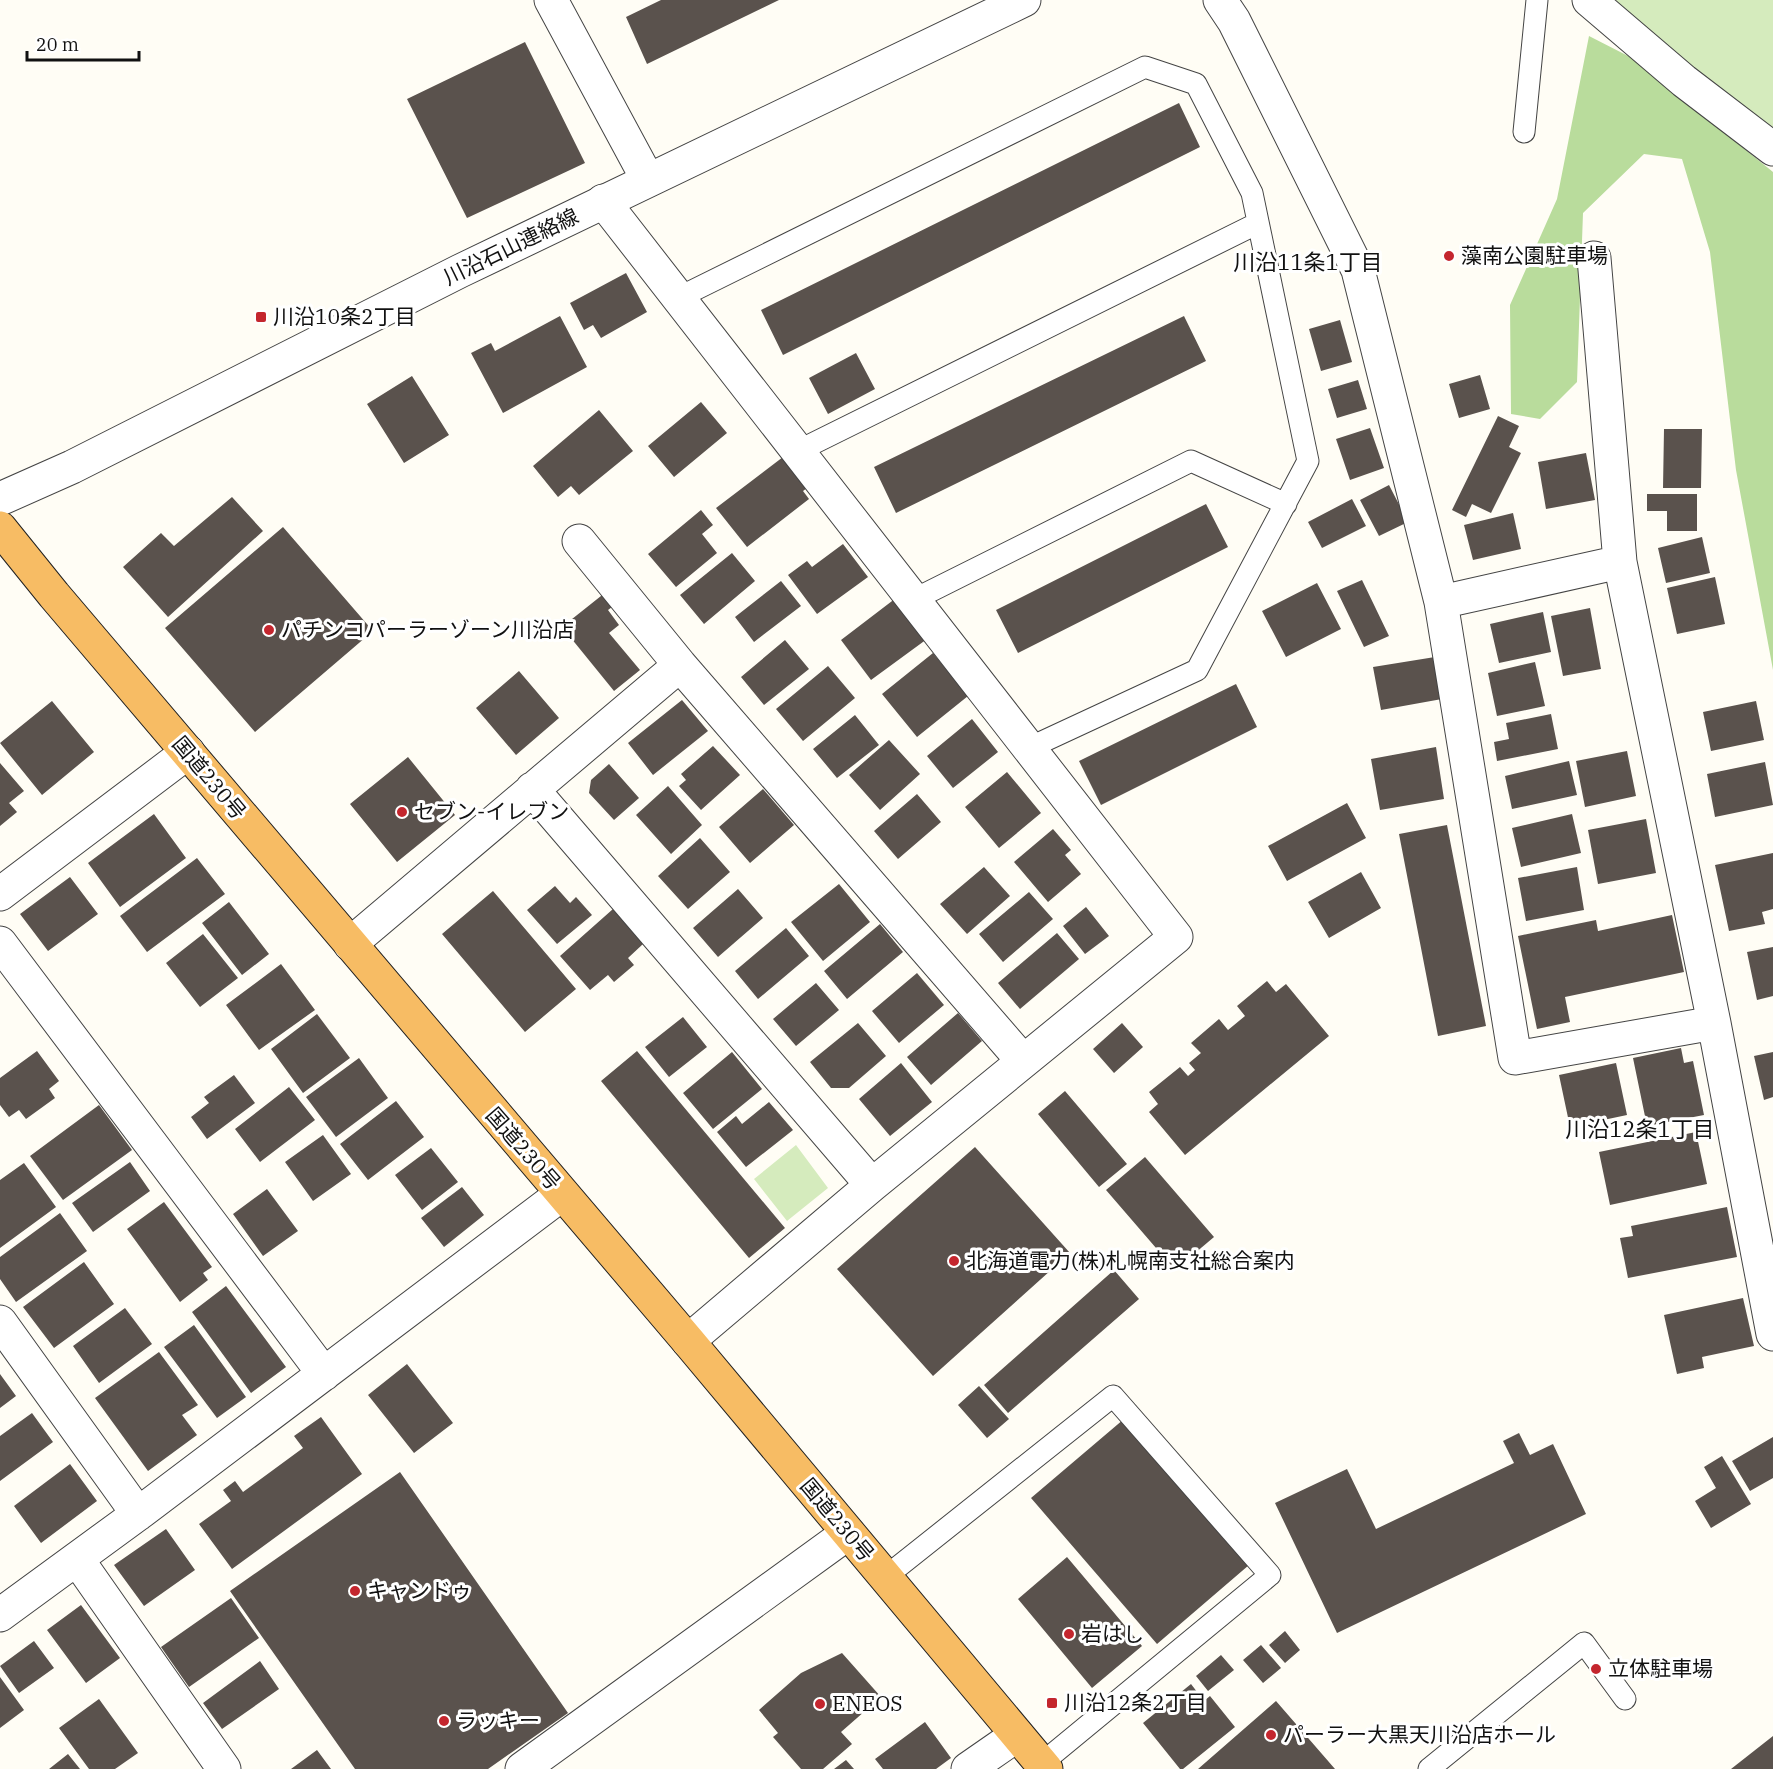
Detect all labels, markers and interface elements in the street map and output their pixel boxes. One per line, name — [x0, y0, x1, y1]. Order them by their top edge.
scale bar — [27, 24, 140, 62]
text: 20 m — [36, 33, 79, 56]
street label: 川沿石山連絡線 — [438, 201, 583, 291]
place label: 藻南公園駐車場 — [1461, 241, 1608, 269]
district label: 川沿11条1丁目 — [1233, 247, 1383, 276]
marker: 藻南公園駐車場 — [1442, 249, 1456, 263]
place label: 川沿10条2丁目 — [273, 302, 416, 330]
marker: 川沿10条2丁目 — [254, 310, 268, 324]
place label: パチンコパーラーゾーン川沿店 — [281, 615, 574, 643]
marker: パチンコパーラーゾーン川沿店 — [262, 623, 276, 637]
street label: 国道230号 — [167, 730, 253, 825]
place label: セブン-イレブン — [414, 797, 569, 825]
marker: セブン-イレブン — [395, 805, 409, 819]
street label: 国道230号 — [480, 1101, 567, 1196]
district label: 川沿12条1丁目 — [1565, 1114, 1715, 1143]
place label: 北海道電力(株)札幌南支社総合案内 — [966, 1246, 1295, 1274]
marker: 北海道電力(株)札幌南支社総合案内 — [947, 1254, 961, 1268]
street label: 国道230号 — [795, 1472, 881, 1567]
place label: キャンドゥ — [367, 1576, 472, 1604]
marker: キャンドゥ — [348, 1584, 362, 1598]
place label: 岩はし — [1081, 1619, 1144, 1647]
marker: 岩はし — [1062, 1627, 1076, 1641]
place label: 立体駐車場 — [1608, 1654, 1713, 1682]
marker: 立体駐車場 — [1589, 1662, 1603, 1676]
place label: 川沿12条2丁目 — [1064, 1688, 1207, 1716]
place label: ENEOS — [832, 1689, 903, 1717]
marker: 川沿12条2丁目 — [1045, 1696, 1059, 1710]
marker: ENEOS — [813, 1697, 827, 1711]
place label: ラッキー — [456, 1706, 540, 1734]
marker: ラッキー — [437, 1714, 451, 1728]
place label: パーラー大黒天川沿店ホール — [1283, 1720, 1556, 1748]
marker: パーラー大黒天川沿店ホール — [1264, 1728, 1278, 1742]

